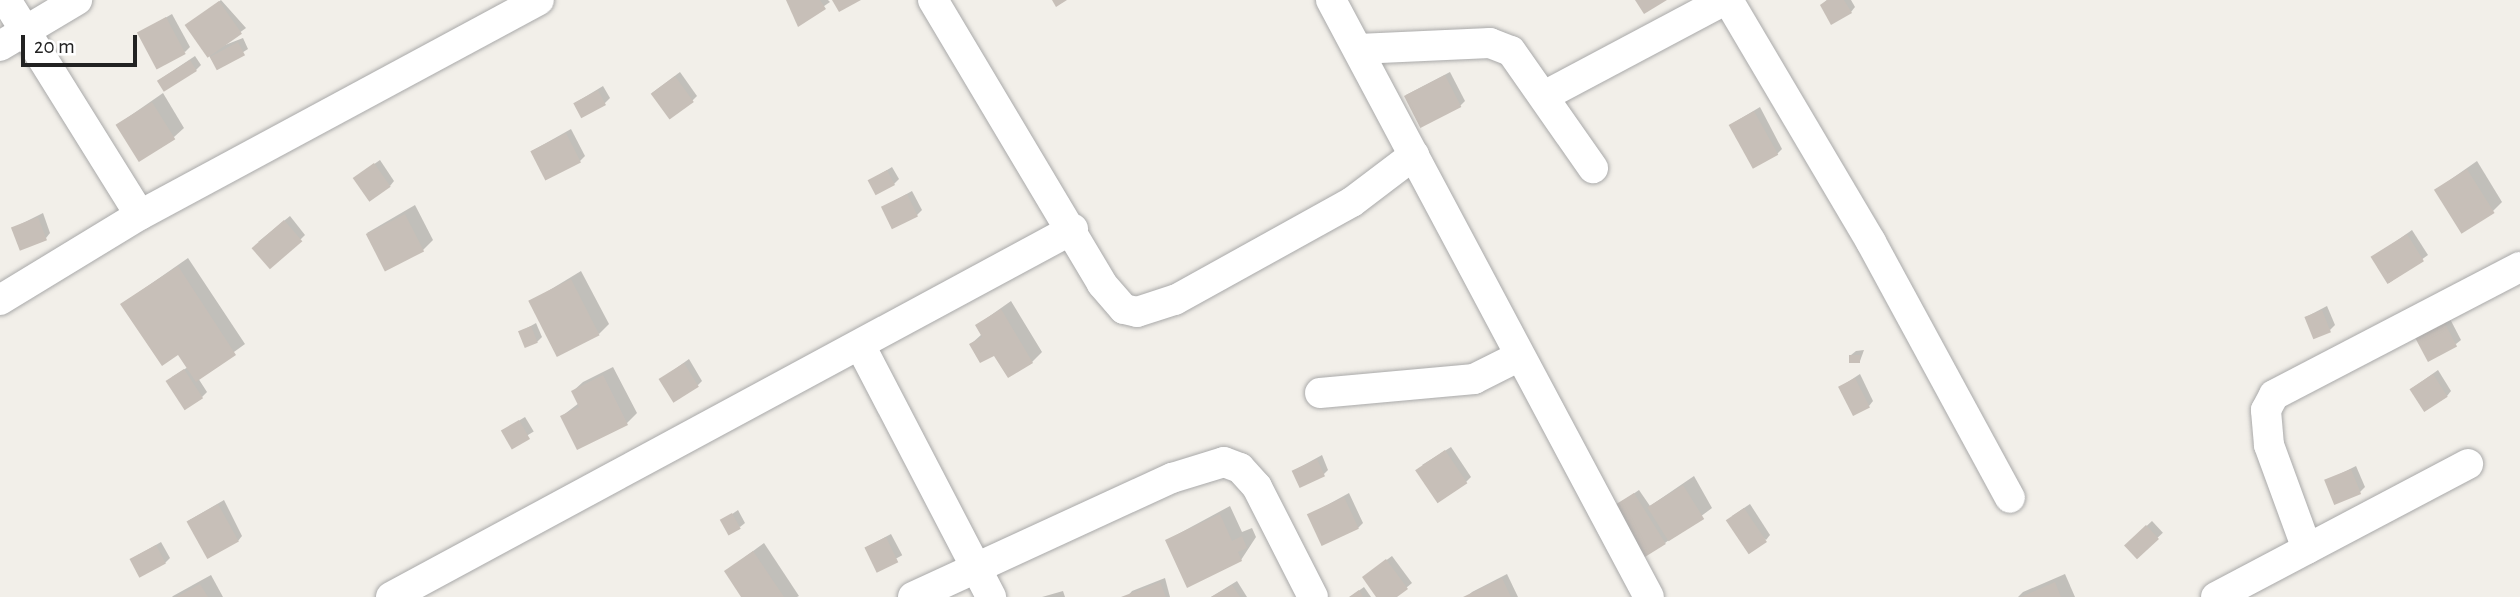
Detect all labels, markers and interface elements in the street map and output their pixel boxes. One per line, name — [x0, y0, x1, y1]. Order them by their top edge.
scale bar — [24, 21, 140, 65]
text: 20 m — [34, 36, 75, 57]

